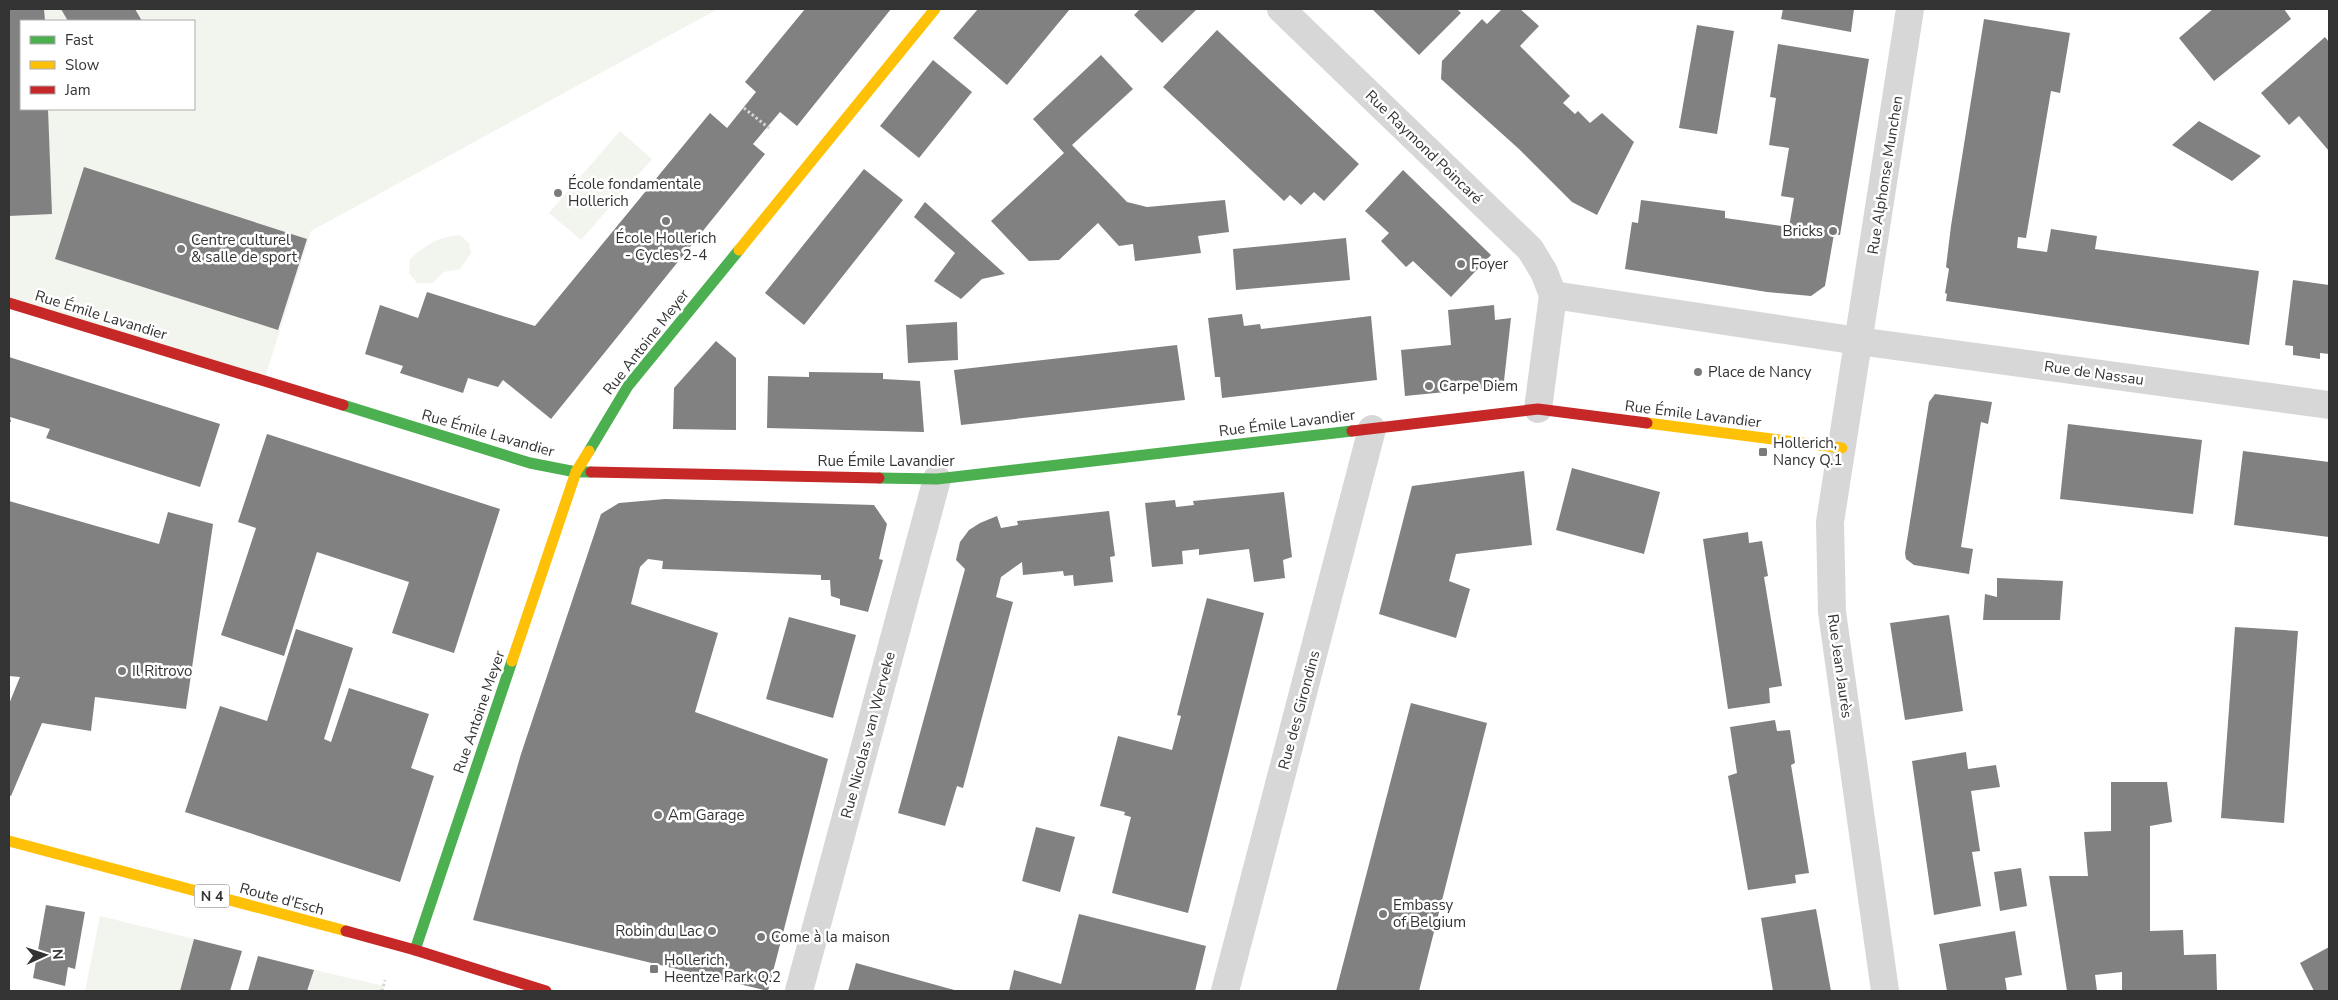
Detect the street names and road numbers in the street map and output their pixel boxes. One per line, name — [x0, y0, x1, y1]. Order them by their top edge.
street label: Rue Raymond Poincaré — [1361, 86, 1487, 208]
street label: Rue Alphonse Munchen — [1863, 94, 1907, 256]
street label: Rue Émile Lavandier — [32, 285, 170, 345]
street label: Rue Antoine Meyer — [598, 285, 694, 399]
street label: Rue de Nassau — [2043, 356, 2145, 390]
street label: Rue Émile Lavandier — [1624, 396, 1763, 432]
street label: Rue Émile Lavandier — [419, 404, 557, 462]
street label: Rue Émile Lavandier — [1218, 405, 1357, 441]
street label: Rue Émile Lavandier — [817, 451, 955, 471]
street label: Rue Jean Jaurès — [1823, 613, 1857, 719]
street label: Rue Antoine Meyer — [449, 647, 510, 776]
street label: Rue des Girondins — [1273, 648, 1325, 772]
street label: Rue Nicolas van Werveke — [836, 649, 900, 821]
street label: Route d'Esch — [237, 878, 327, 920]
road number: N 4 — [194, 884, 230, 908]

